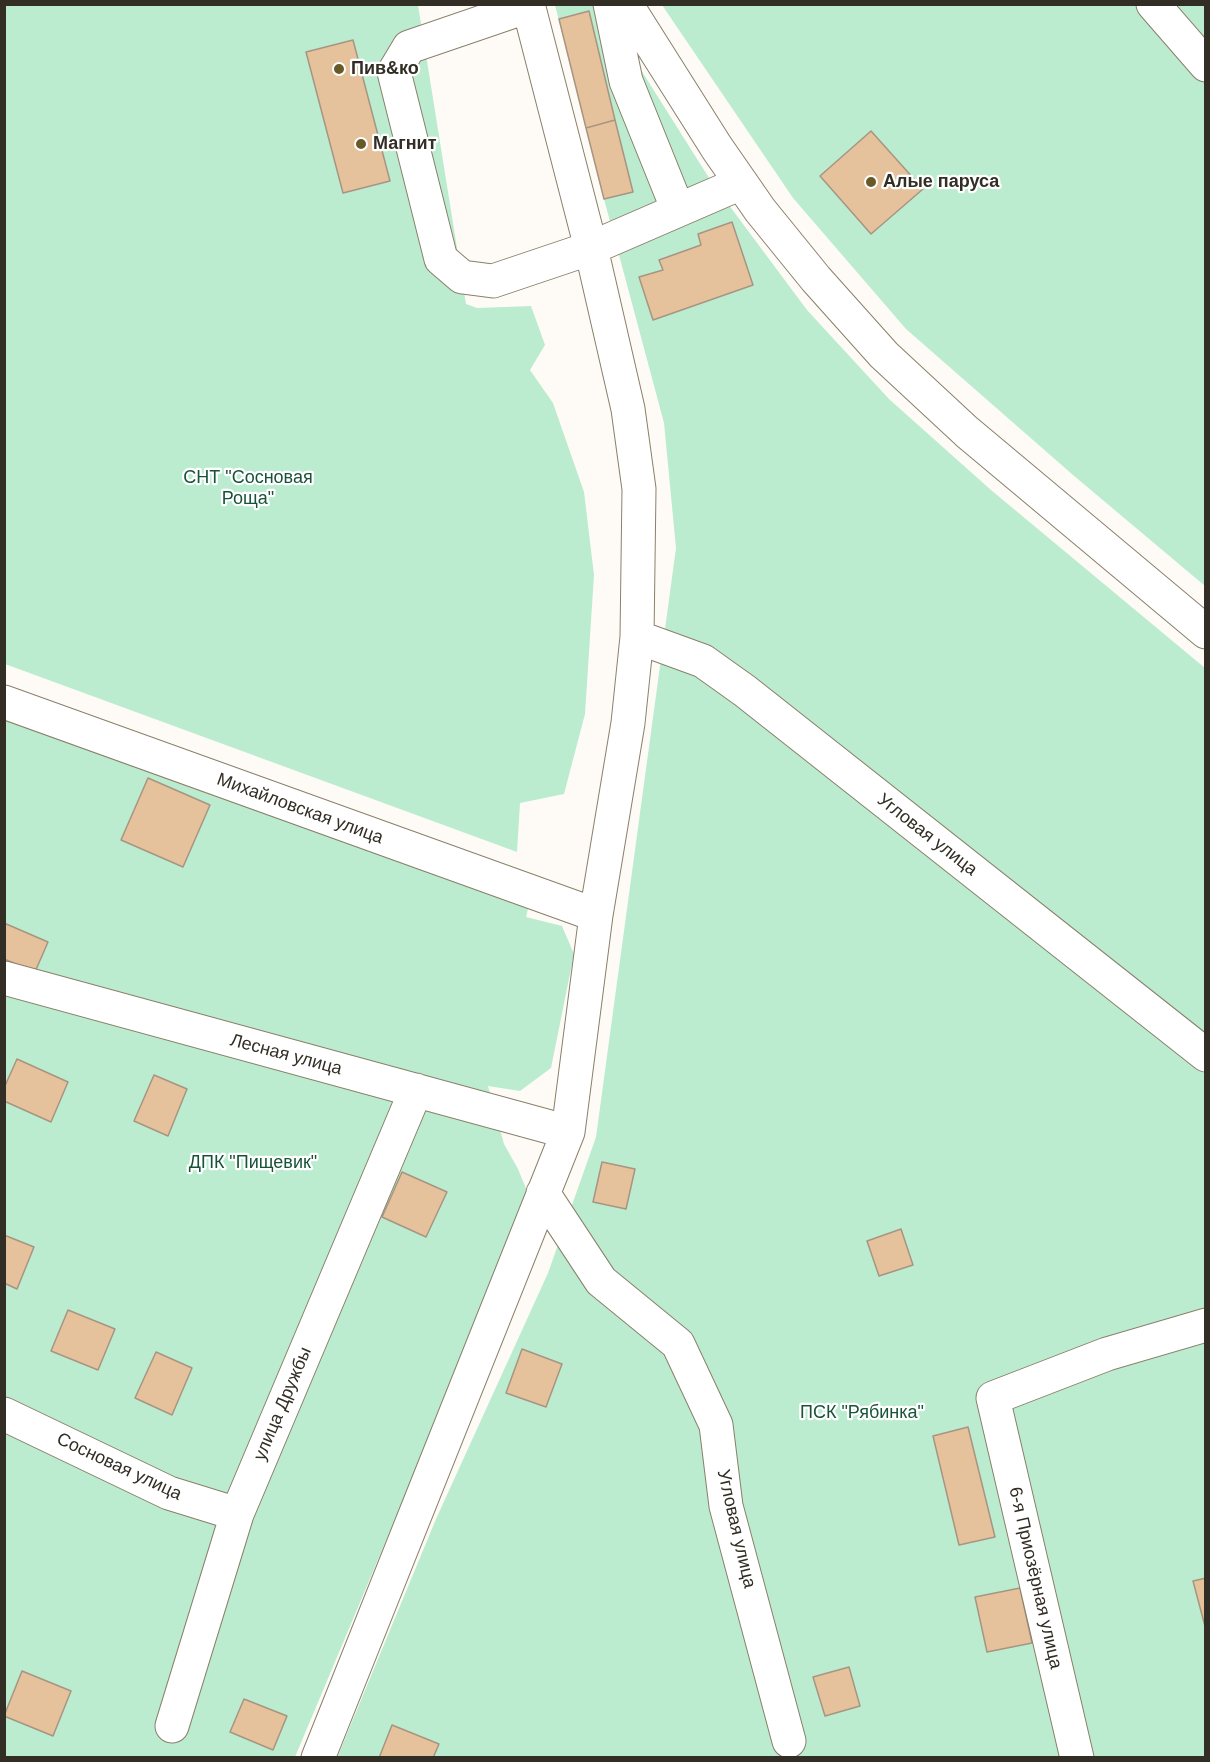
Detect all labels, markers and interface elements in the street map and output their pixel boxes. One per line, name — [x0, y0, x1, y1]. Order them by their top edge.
place label: Пив&ко — [351, 58, 419, 80]
marker: Пив&ко — [332, 62, 346, 76]
place label: Магнит — [373, 133, 436, 155]
marker: Магнит — [354, 137, 368, 151]
place label: Алые паруса — [883, 171, 999, 193]
marker: Алые паруса — [864, 175, 878, 189]
park label: СНТ "Сосновая Роща" — [183, 467, 313, 510]
street label: Михайловская улица — [214, 769, 386, 849]
street label: Угловая улица — [873, 789, 981, 881]
street label: Лесная улица — [228, 1030, 344, 1080]
park label: ДПК "Пищевик" — [189, 1152, 317, 1174]
street label: улица Дружбы — [249, 1344, 317, 1464]
park label: ПСК "Рябинка" — [800, 1402, 924, 1424]
street label: Сосновая улица — [53, 1429, 185, 1505]
street label: Угловая улица — [712, 1468, 760, 1590]
street label: 6-я Приозёрная улица — [1004, 1485, 1066, 1671]

